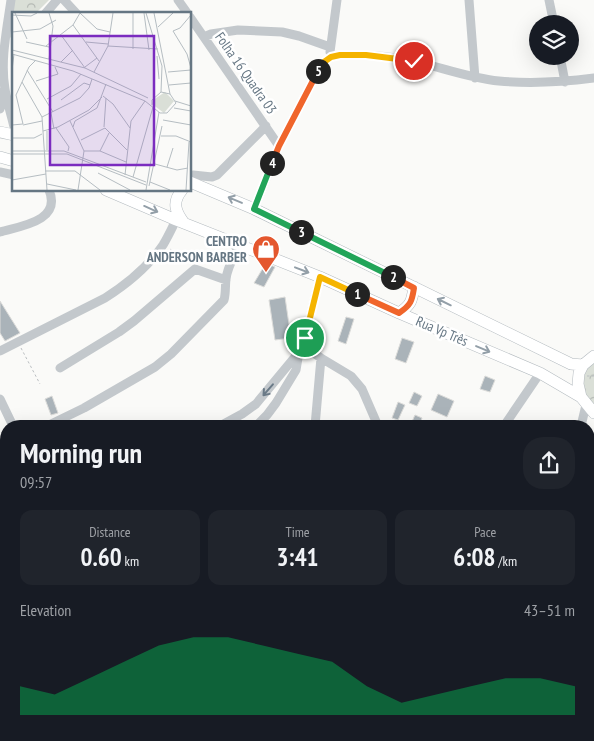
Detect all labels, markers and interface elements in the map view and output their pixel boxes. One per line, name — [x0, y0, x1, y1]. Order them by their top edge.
inset map — [12, 12, 191, 191]
map controls — [529, 15, 579, 65]
button: layers — [529, 15, 579, 65]
street label: Folha 16 Quadra 03 — [211, 29, 281, 117]
pin — [393, 40, 435, 82]
icon: check — [400, 47, 428, 75]
pin: 5 — [306, 58, 330, 84]
text: 5 — [315, 62, 322, 80]
pin: 4 — [260, 150, 284, 176]
text: 4 — [269, 154, 276, 172]
one-way arrow — [228, 195, 243, 205]
one-way arrow — [143, 204, 158, 214]
pin: 3 — [288, 220, 314, 244]
text: 3 — [298, 223, 305, 241]
place label: CENTRO ANDERSON BARBER — [146, 232, 247, 266]
shop icon: CENTRO ANDERSON BARBER — [251, 234, 281, 273]
pin: 2 — [380, 264, 406, 290]
one-way arrow — [294, 266, 309, 275]
text: 2 — [390, 268, 397, 286]
pin: 1 — [344, 282, 370, 306]
text: 1 — [354, 285, 361, 303]
one-way arrow — [437, 297, 452, 306]
street label: Rua Vp Três — [413, 312, 471, 350]
pin — [284, 317, 326, 359]
icon: arrive — [291, 324, 319, 352]
one-way arrow — [475, 344, 490, 354]
one-way arrow — [263, 383, 274, 396]
text: Morning run — [20, 434, 142, 471]
button: share — [523, 437, 575, 489]
text: 09:57 — [20, 472, 52, 492]
text: Distance — [89, 523, 130, 541]
text: Time — [285, 523, 310, 541]
text: Pace — [474, 523, 496, 541]
text: 0.60 — [80, 541, 122, 573]
text: 3:41 — [276, 541, 319, 573]
text: 6:08 — [453, 541, 495, 573]
text: km — [122, 552, 139, 570]
text: /km — [495, 552, 517, 570]
text: Elevation — [20, 600, 71, 620]
text: 43–51 m — [524, 600, 575, 620]

